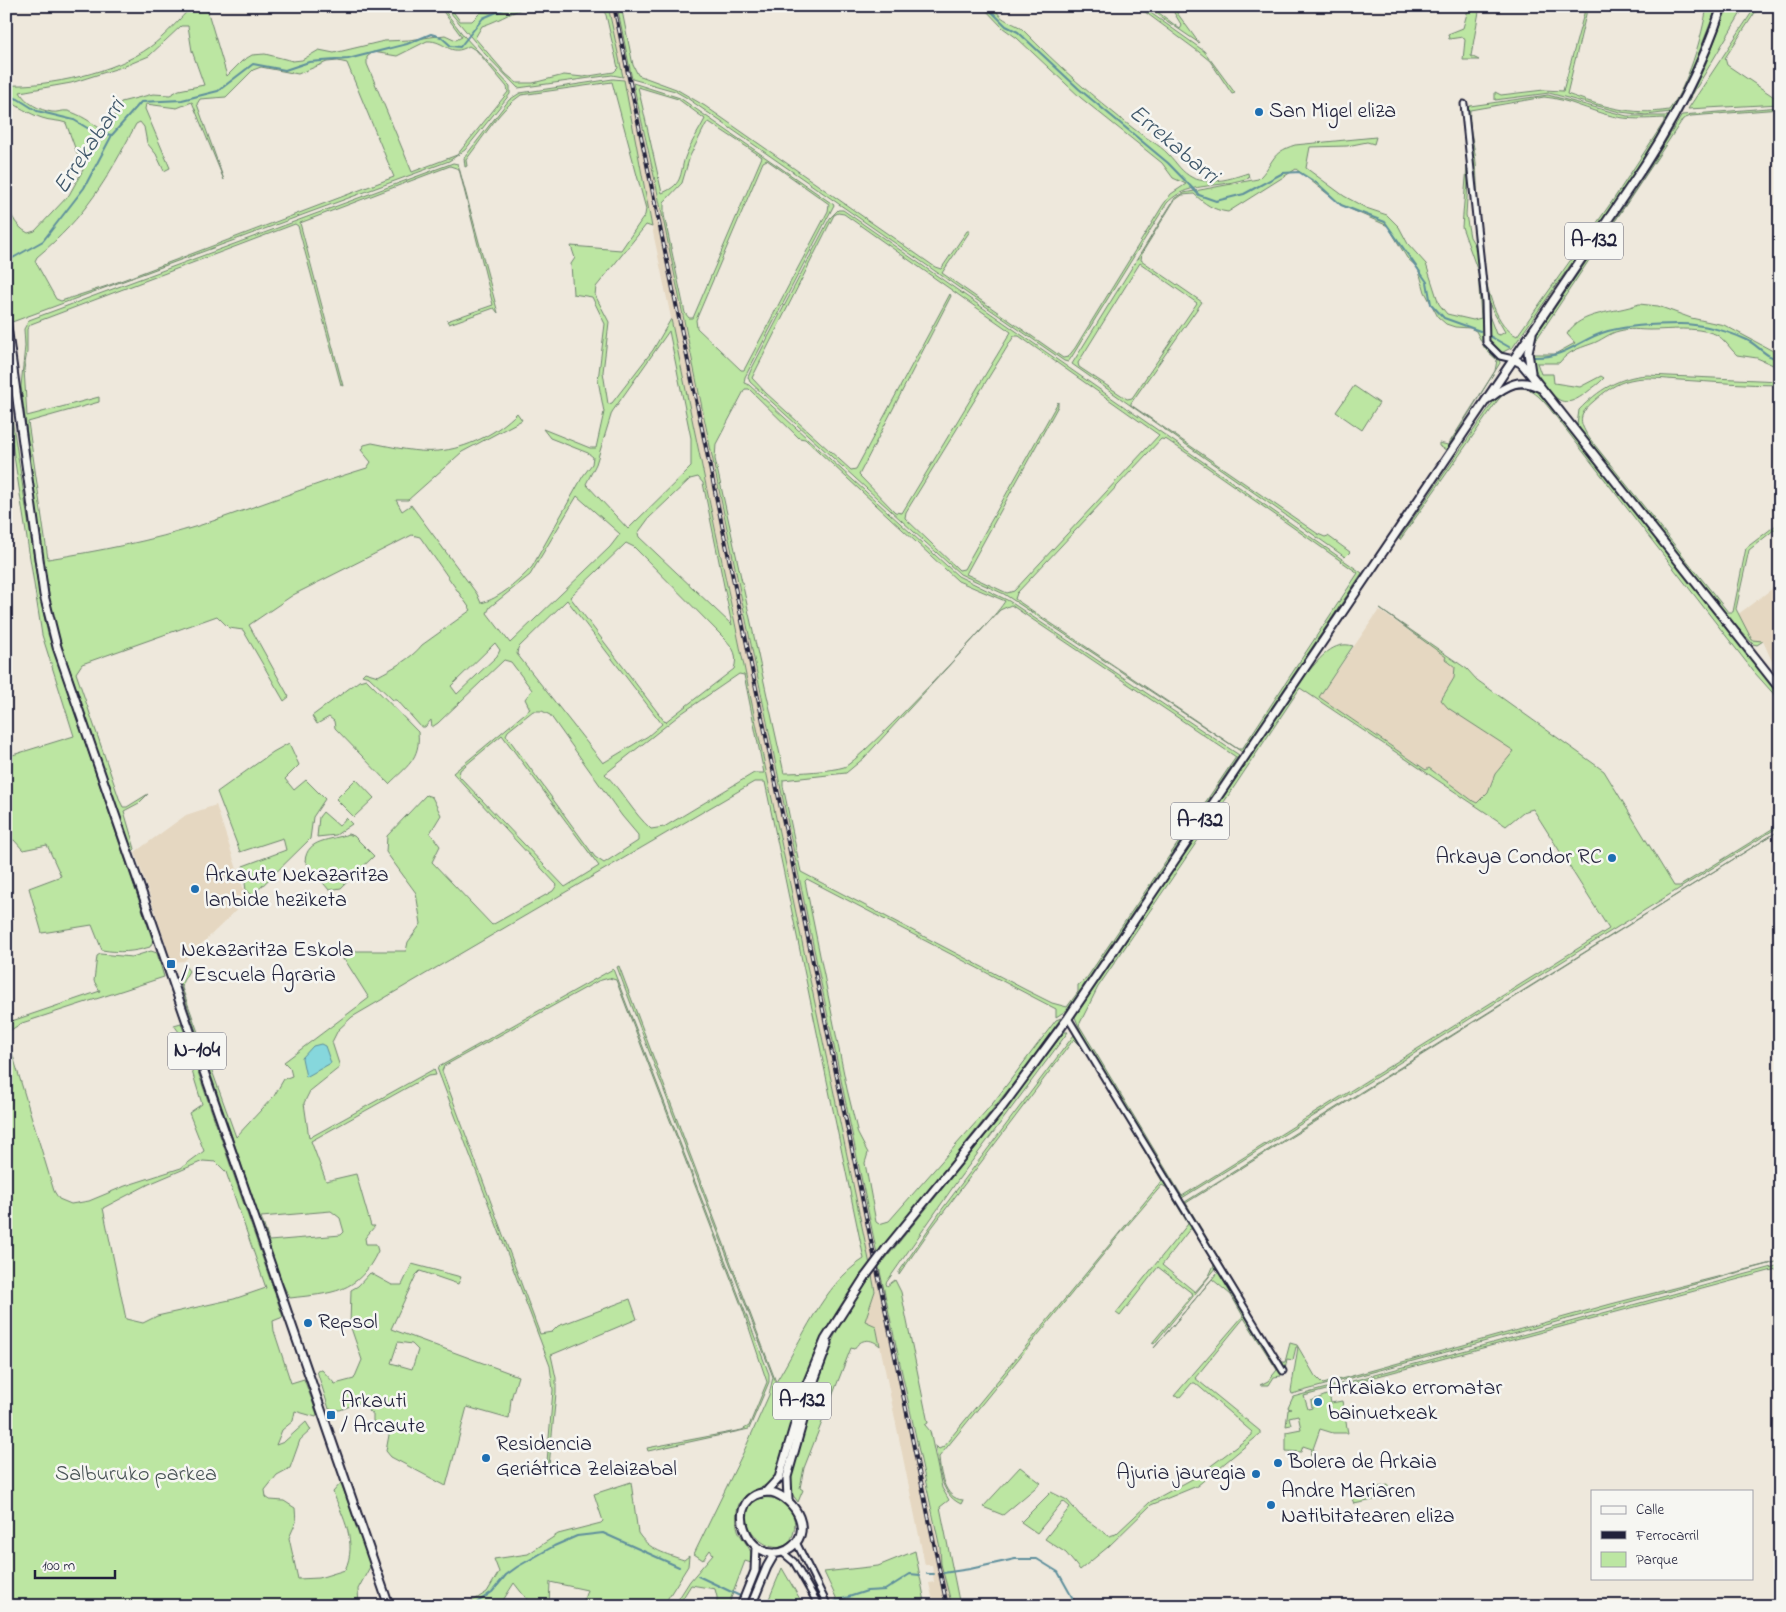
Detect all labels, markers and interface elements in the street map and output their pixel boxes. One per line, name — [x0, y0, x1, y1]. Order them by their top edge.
water label: Errekabarri — [45, 90, 136, 202]
place label: San Migel eliza — [1269, 96, 1396, 129]
water label: Errekabarri — [1120, 97, 1228, 195]
marker: San Migel eliza — [1253, 106, 1265, 118]
road number: A-132 — [1565, 222, 1623, 260]
road number: A-132 — [1171, 802, 1229, 839]
place label: Arkaya Condor RC — [1436, 842, 1602, 875]
marker: Arkaya Condor RC — [1606, 852, 1618, 864]
place label: Arkaute Nekazaritza lanbide heziketa — [205, 860, 389, 917]
marker: Arkaute Nekazaritza lanbide heziketa — [189, 883, 201, 895]
place label: Nekazaritza Eskola / Escuela Agraria — [181, 935, 354, 993]
marker: Nekazaritza Eskola / Escuela Agraria — [165, 958, 177, 970]
road number: N-104 — [168, 1032, 226, 1070]
place label: Repsol — [318, 1307, 378, 1339]
marker: Repsol — [302, 1317, 314, 1329]
place label: Arkaiako erromatar bainuetxeak — [1328, 1373, 1502, 1430]
road number: A-132 — [773, 1382, 831, 1420]
place label: Arkauti / Arcaute — [341, 1386, 425, 1443]
marker: Arkaiako erromatar bainuetxeak — [1312, 1396, 1324, 1408]
marker: Arkauti / Arcaute — [325, 1409, 337, 1421]
place label: Residencia Geriátrica Zelaizabal — [496, 1429, 677, 1486]
place label: Bolera de Arkaia — [1287, 1447, 1437, 1479]
marker: Residencia Geriátrica Zelaizabal — [480, 1452, 492, 1464]
marker: Bolera de Arkaia — [1272, 1457, 1284, 1469]
place label: Ajuria jauregia — [1116, 1458, 1246, 1491]
park label: Salburuko parkea — [55, 1459, 217, 1491]
marker: Ajuria jauregia — [1250, 1468, 1262, 1480]
place label: Andre Mariaren Natibitatearen eliza — [1281, 1476, 1455, 1533]
legend — [1591, 1490, 1754, 1580]
marker: Andre Mariaren Natibitatearen eliza — [1265, 1499, 1277, 1511]
text: Calle — [1636, 1499, 1664, 1521]
text: Ferrocarril — [1635, 1525, 1699, 1547]
scale bar — [35, 1547, 115, 1579]
text: Parque — [1636, 1549, 1678, 1571]
text: 100 m — [42, 1555, 75, 1577]

